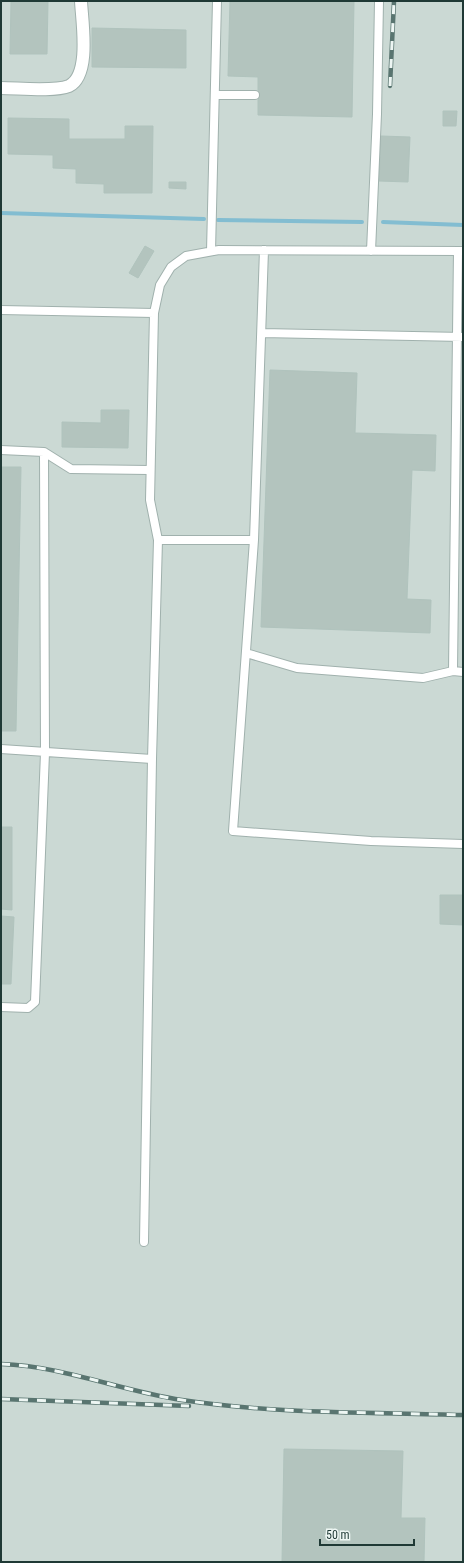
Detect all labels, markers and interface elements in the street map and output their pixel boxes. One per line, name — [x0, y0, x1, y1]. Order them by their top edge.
scale bar — [320, 1521, 414, 1547]
text: 50 m — [326, 1528, 350, 1542]

